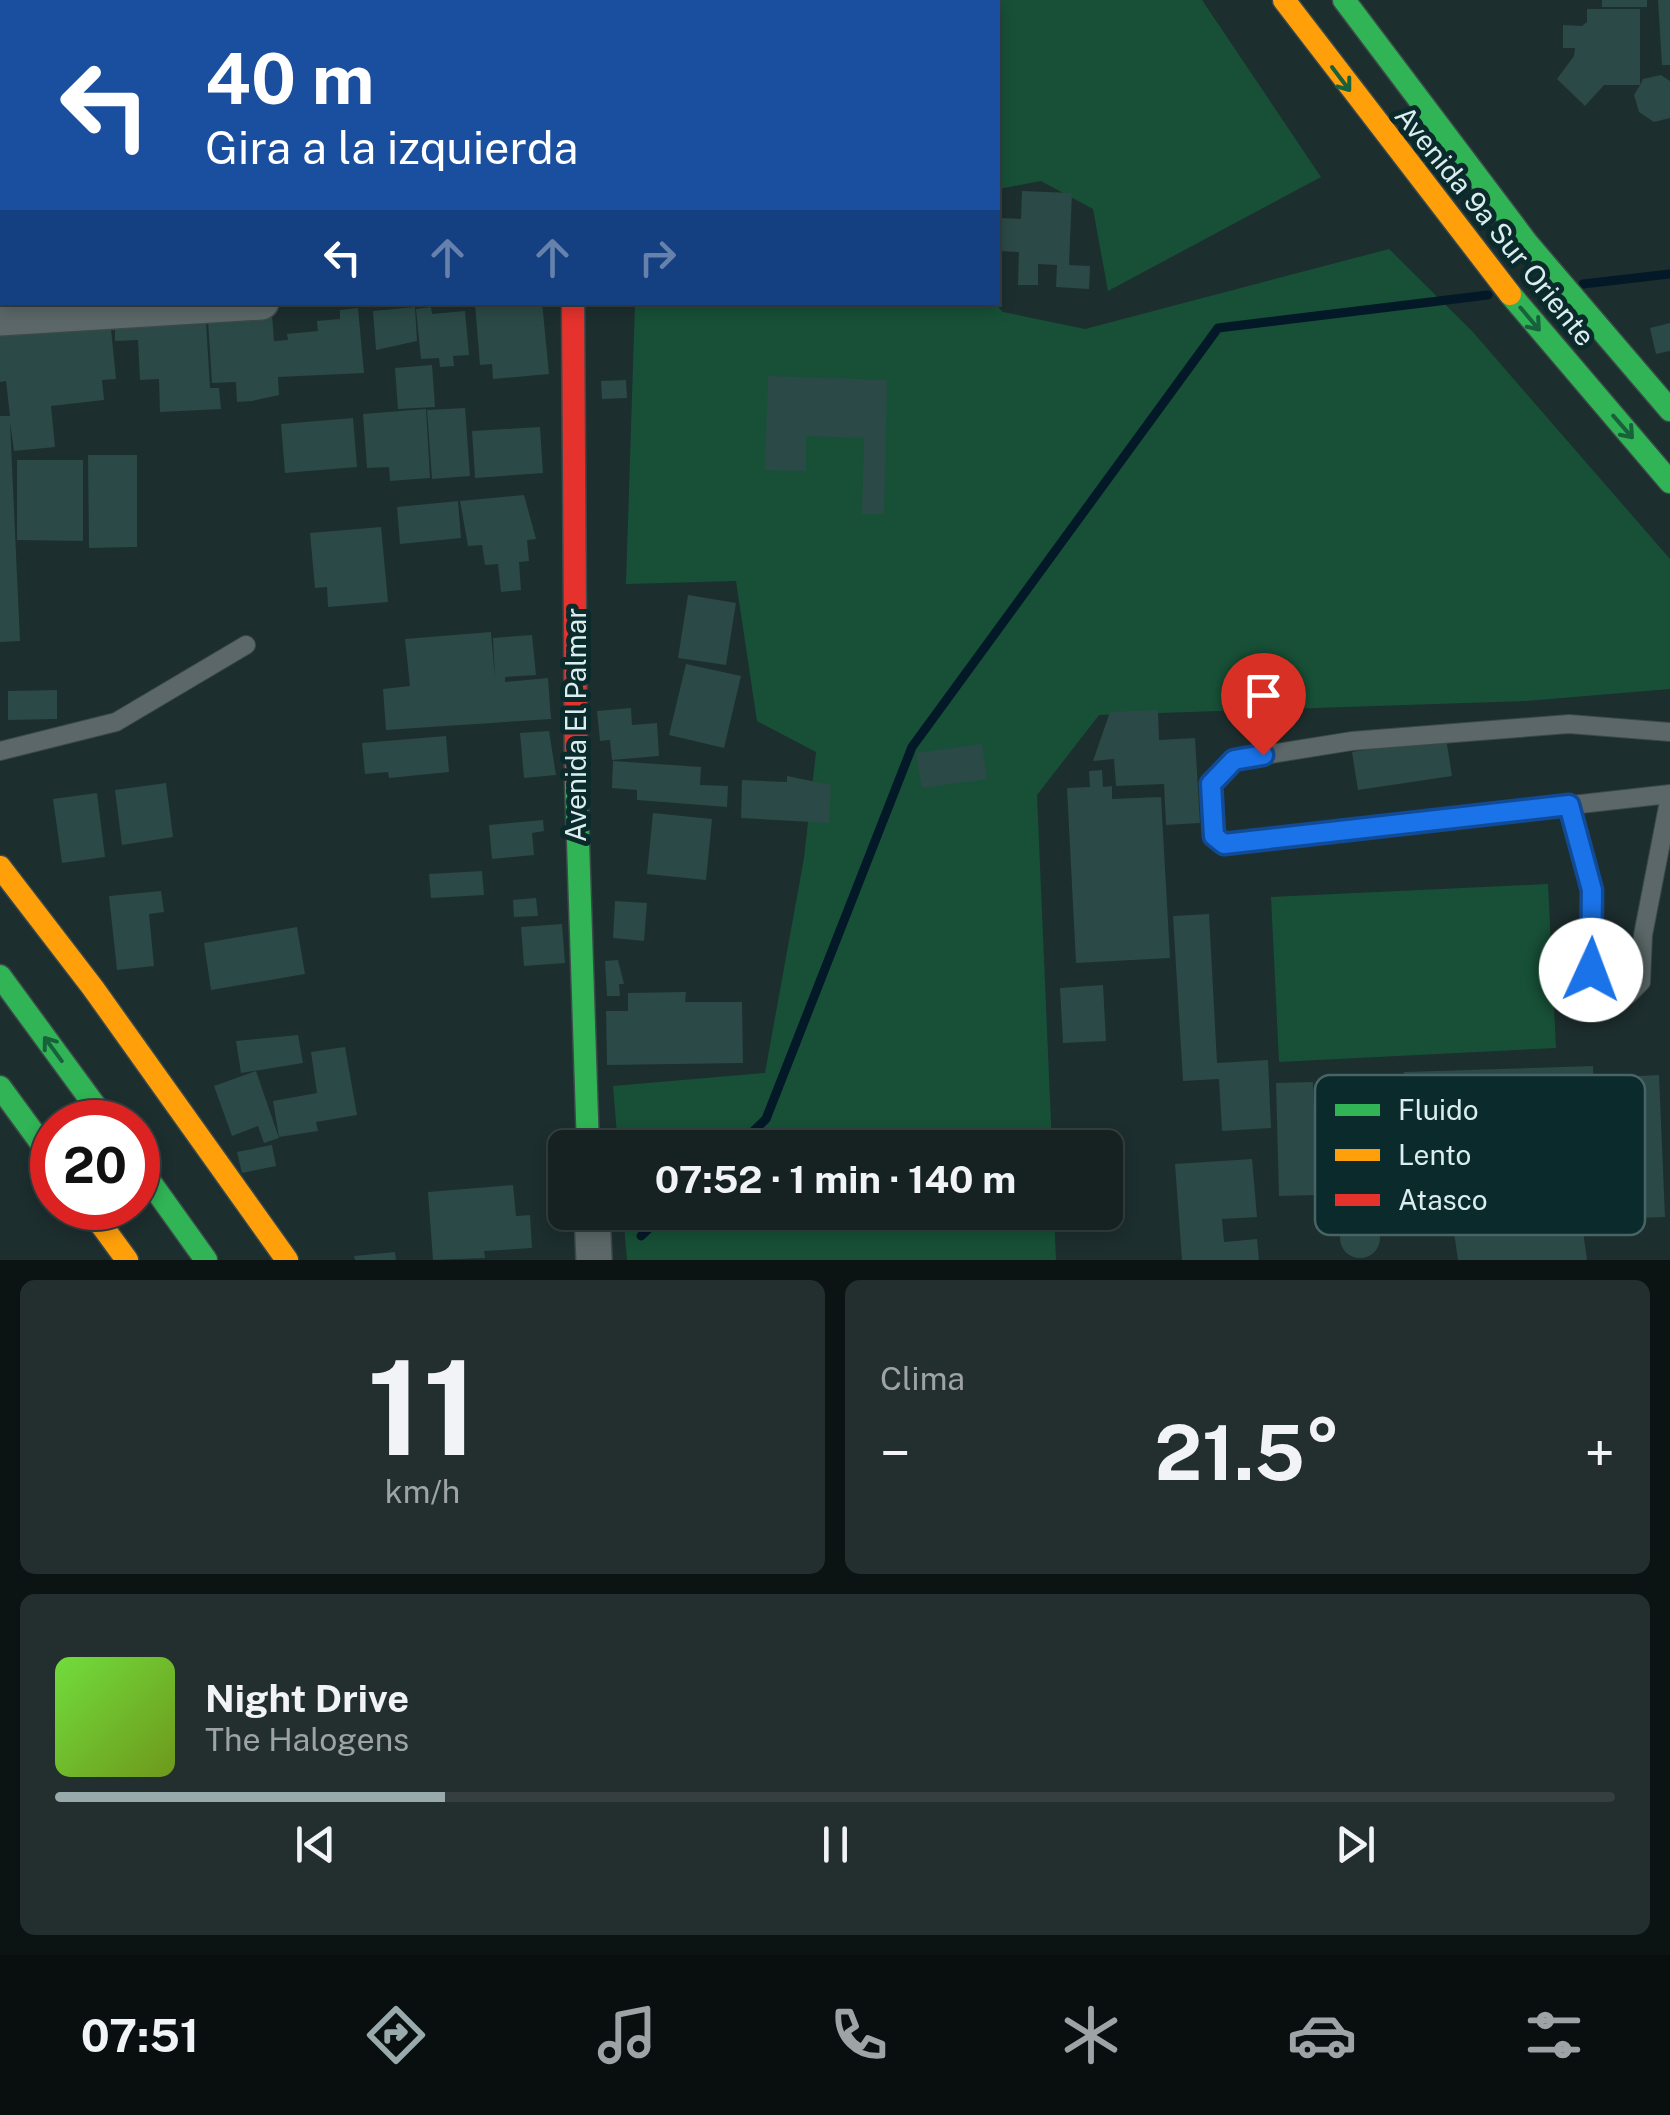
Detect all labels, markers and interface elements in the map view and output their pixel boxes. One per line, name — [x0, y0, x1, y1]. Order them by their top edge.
text: 40 m — [205, 37, 375, 120]
icon: left — [40, 40, 170, 170]
one-way arrow — [1330, 65, 1351, 92]
street label: Avenida 9a Sur Oriente — [1389, 99, 1602, 352]
text: Gira a la izquierda — [205, 121, 578, 174]
icon: left — [315, 230, 370, 285]
icon: ahead — [420, 230, 475, 285]
icon: ahead — [525, 230, 580, 285]
icon: right — [630, 230, 685, 285]
one-way arrow — [1519, 306, 1541, 332]
one-way arrow — [1611, 414, 1634, 439]
street label: Avenida El Palmar — [559, 608, 592, 842]
pin — [1221, 653, 1306, 756]
icon: arrive — [1236, 668, 1291, 723]
position arrow — [1539, 918, 1643, 1022]
one-way arrow — [43, 1036, 64, 1063]
legend — [1315, 1075, 1645, 1235]
text: Fluido — [1398, 1093, 1479, 1126]
speed limit sign: 20 — [30, 1100, 160, 1230]
text: Lento — [1398, 1138, 1471, 1171]
text: 07:52 · 1 min · 140 m — [655, 1157, 1016, 1202]
text: Atasco — [1398, 1183, 1488, 1216]
text: 11 — [367, 1332, 478, 1484]
text: Clima — [880, 1360, 965, 1397]
text: 21.5° — [1154, 1409, 1341, 1497]
text: − — [880, 1421, 911, 1485]
text: + — [1585, 1421, 1615, 1485]
text: km/h — [385, 1473, 460, 1510]
text: Night Drive — [205, 1676, 409, 1721]
text: The Halogens — [205, 1721, 409, 1758]
icon: previous — [288, 1817, 343, 1872]
icon: pause — [808, 1817, 863, 1872]
icon: next — [1328, 1817, 1383, 1872]
icon: directions — [361, 2000, 431, 2070]
icon: music — [592, 2000, 662, 2070]
icon: phone — [824, 2000, 894, 2070]
icon: climate — [1056, 2000, 1126, 2070]
icon: car — [1287, 2000, 1357, 2070]
icon: filters — [1519, 2000, 1589, 2070]
text: 07:51 — [81, 2009, 199, 2062]

